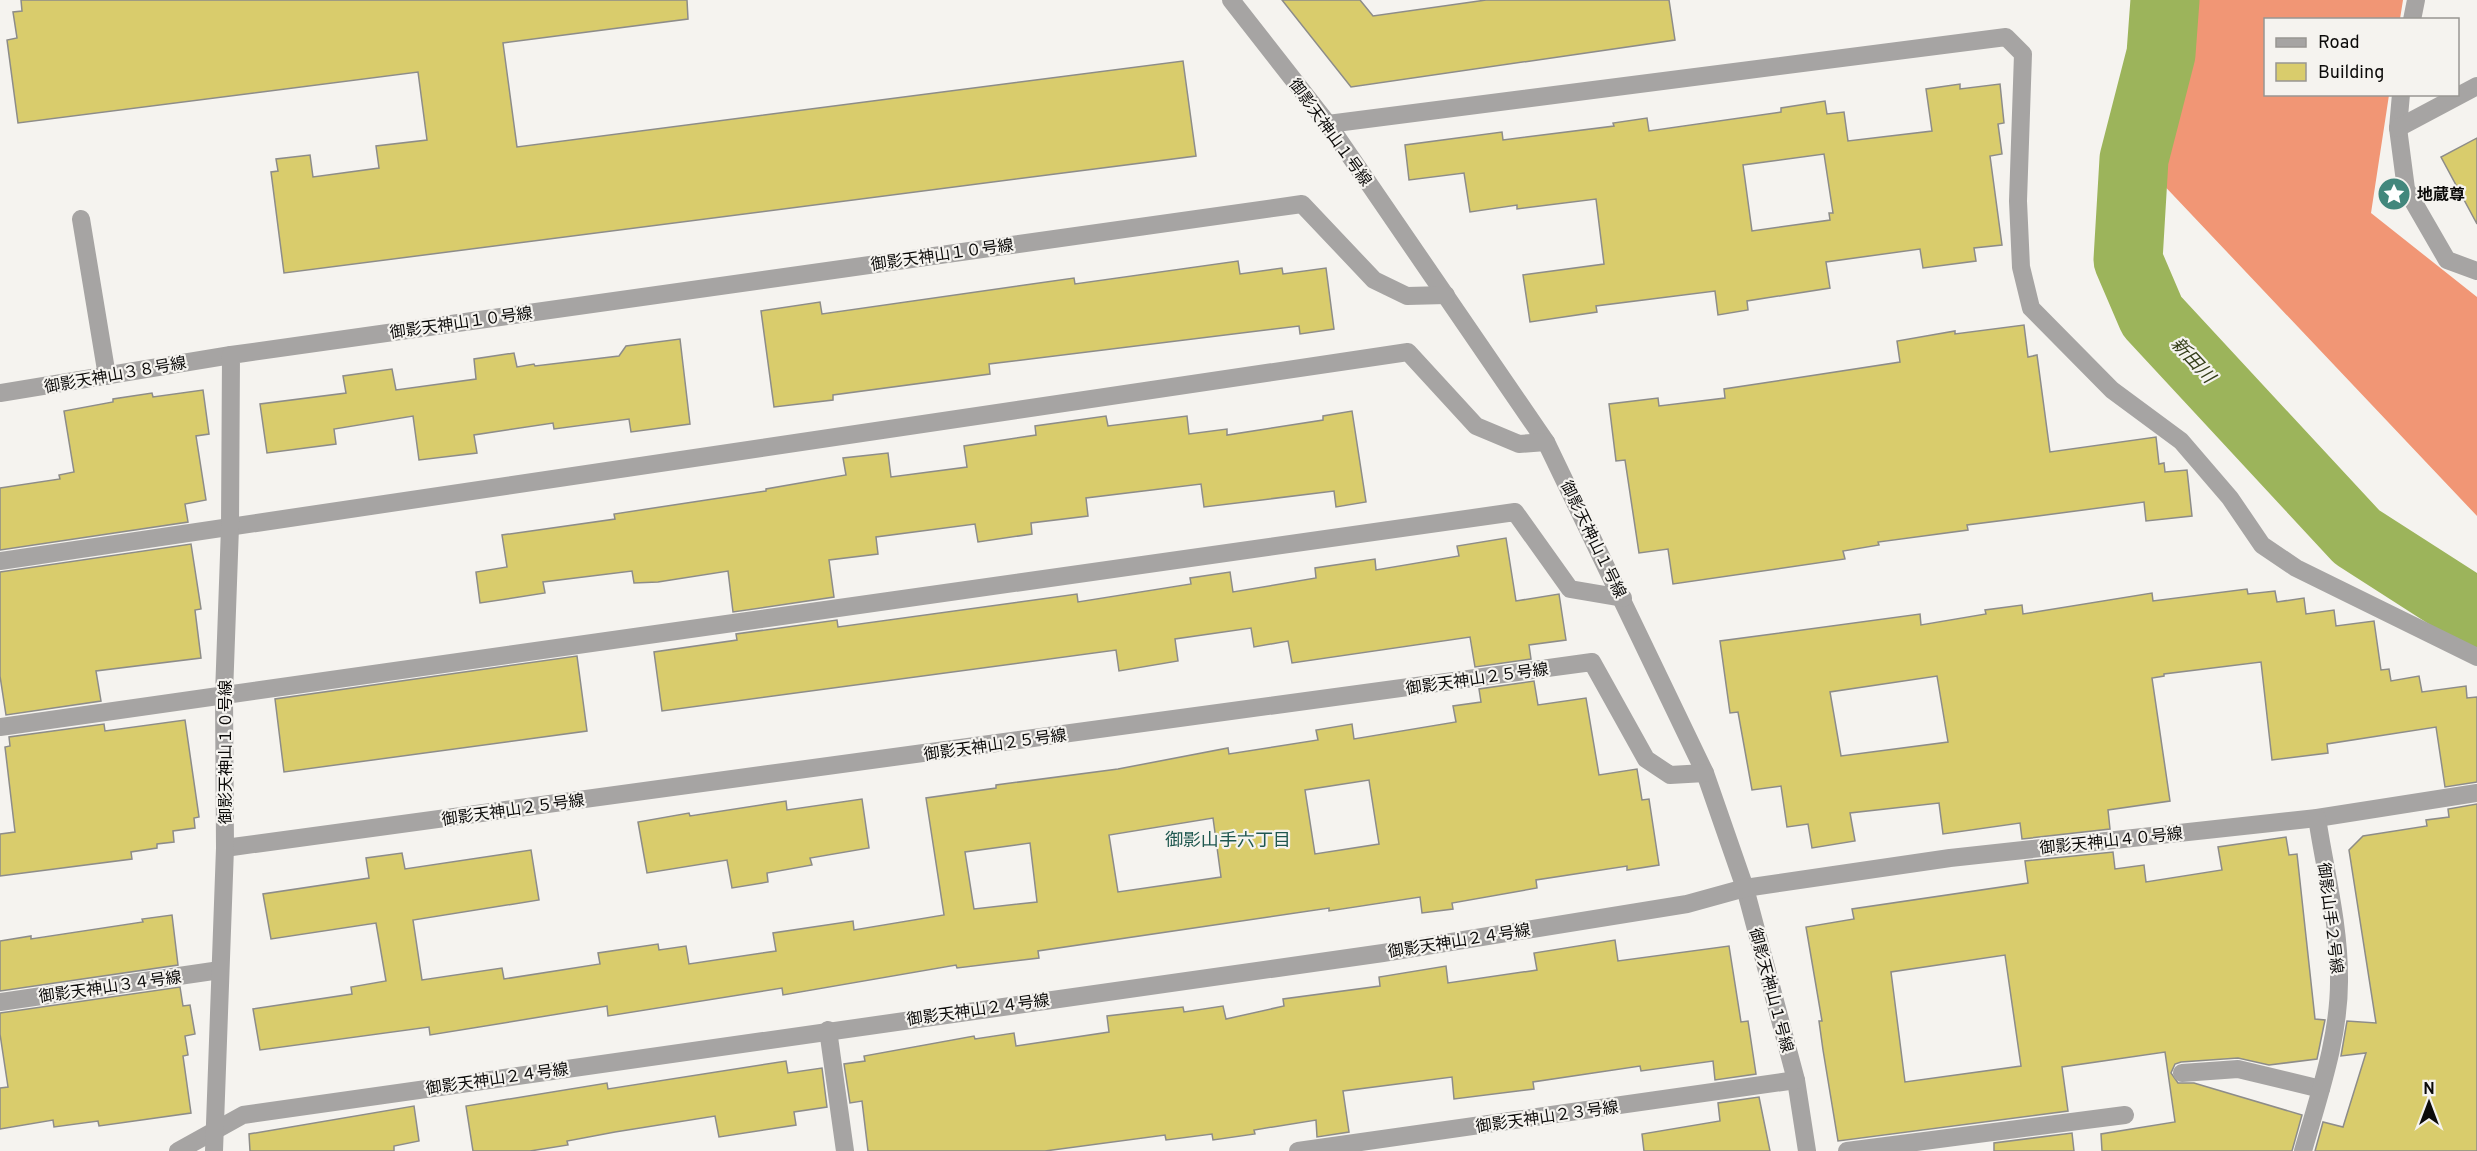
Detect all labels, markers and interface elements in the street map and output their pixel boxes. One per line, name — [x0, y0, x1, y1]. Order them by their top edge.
legend — [2264, 18, 2459, 96]
text: Road — [2318, 32, 2360, 55]
text: Building — [2318, 62, 2384, 85]
street label: 御影天神山１号線 — [1284, 76, 1375, 191]
place icon: 地蔵尊 — [2376, 176, 2412, 212]
place label: 地蔵尊 — [2417, 186, 2465, 206]
street label: 御影天神山１０号線 — [870, 236, 1015, 276]
street label: 御影天神山１０号線 — [389, 304, 534, 344]
water label: 新田川 — [2165, 333, 2220, 390]
street label: 御影天神山３８号線 — [43, 354, 188, 398]
street label: 御影天神山１号線 — [1555, 478, 1629, 602]
street label: 御影天神山２５号線 — [1405, 660, 1550, 700]
street label: 御影天神山１０号線 — [217, 680, 237, 824]
street label: 御影天神山２５号線 — [923, 726, 1068, 766]
street label: 御影天神山２５号線 — [441, 791, 586, 831]
street label: 御影天神山４０号線 — [2039, 825, 2184, 859]
district label: 御影山手六丁目 — [1165, 830, 1291, 853]
street label: 御影山手２号線 — [2312, 861, 2346, 975]
street label: 御影天神山２４号線 — [1387, 921, 1532, 963]
street label: 御影天神山１号線 — [1744, 926, 1796, 1055]
street label: 御影天神山３４号線 — [38, 968, 183, 1008]
street label: 御影天神山２４号線 — [906, 991, 1051, 1031]
street label: 御影天神山２４号線 — [425, 1060, 570, 1100]
north arrow — [2399, 1073, 2459, 1133]
text: N — [2423, 1080, 2435, 1100]
street label: 御影天神山２３号線 — [1475, 1098, 1620, 1138]

